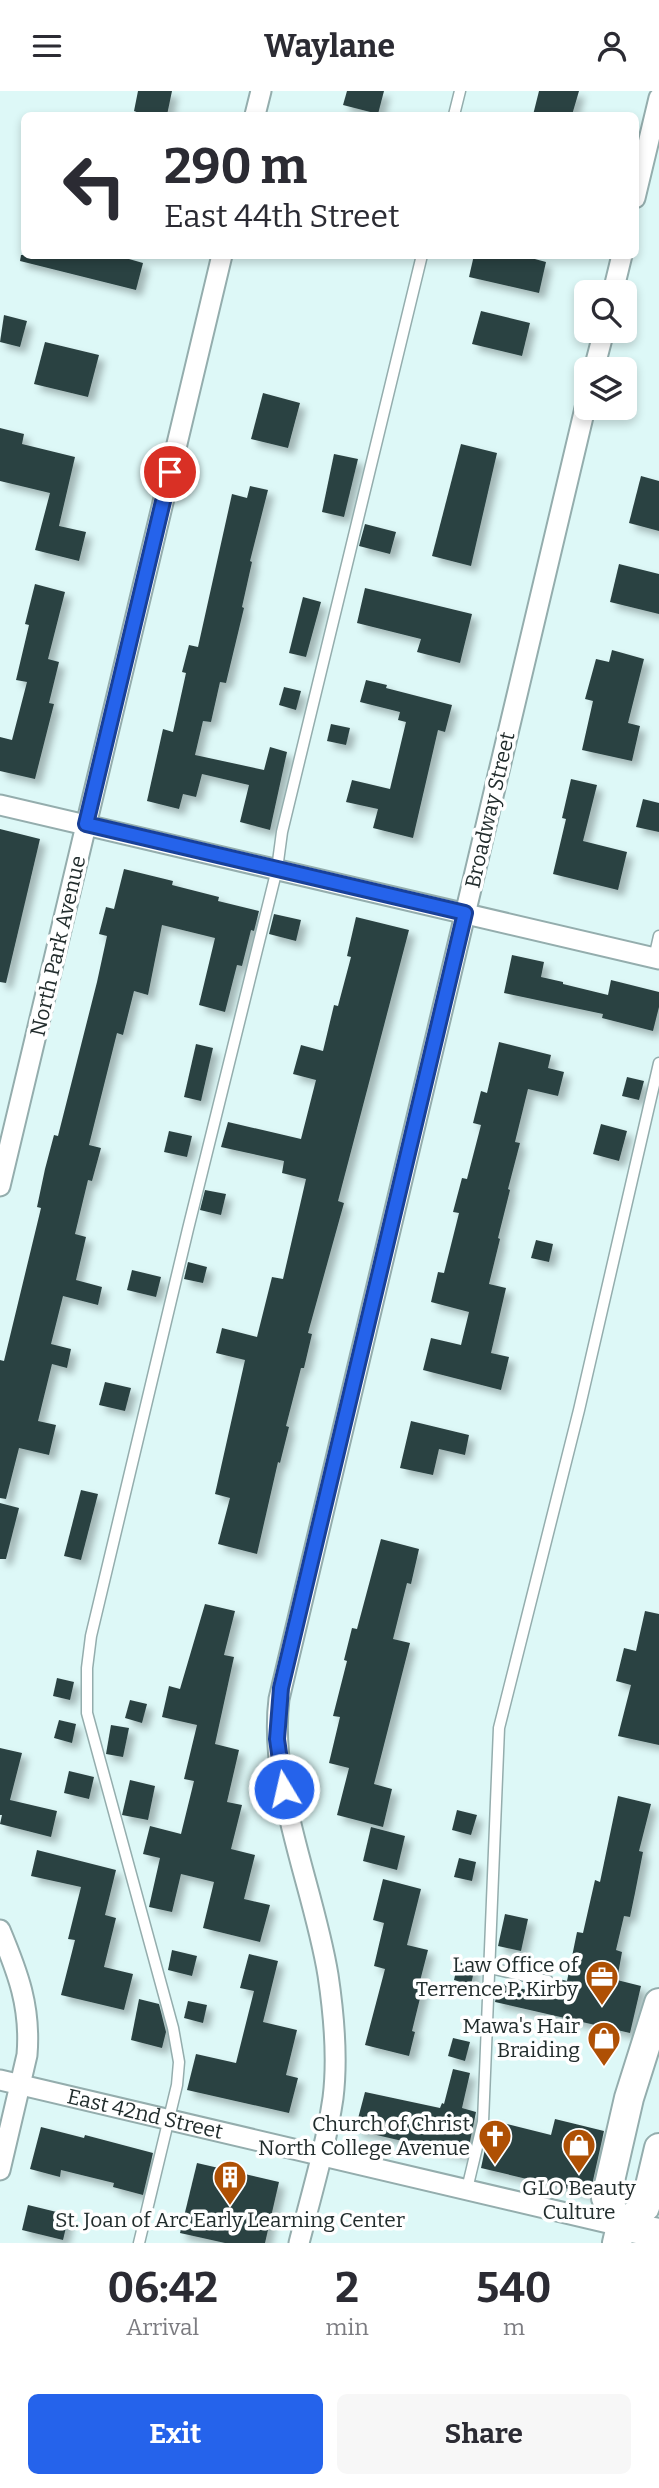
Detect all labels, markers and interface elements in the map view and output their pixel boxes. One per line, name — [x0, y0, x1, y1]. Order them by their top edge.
icon: menu — [28, 27, 66, 65]
text: Waylane — [264, 27, 395, 65]
icon: person — [593, 27, 631, 65]
text: 290 m — [164, 137, 307, 196]
icon: left — [49, 140, 140, 231]
text: East 44th Street — [164, 197, 400, 235]
map controls — [574, 280, 637, 420]
button: search — [574, 280, 637, 343]
button: layers — [574, 357, 637, 420]
pin — [140, 442, 200, 502]
icon: arrive — [151, 453, 189, 491]
street label: Broadway Street — [459, 729, 521, 891]
street label: North Park Avenue — [25, 853, 91, 1039]
position arrow — [247, 1752, 321, 1826]
place label: Law Office of Terrence P. Kirby — [416, 1952, 580, 2002]
office icon: Law Office of Terrence P. Kirby — [583, 1958, 621, 2007]
place label: Mawa's Hair Braiding — [462, 2013, 580, 2063]
shop icon: Mawa's Hair Braiding — [585, 2019, 623, 2068]
street label: East 42nd Street — [65, 2083, 226, 2145]
place label: Church of Christ North College Avenue — [258, 2111, 470, 2161]
church icon: Church of Christ North College Avenue — [476, 2117, 514, 2166]
shop icon: GLO Beauty Culture — [560, 2126, 598, 2175]
building icon: St. Joan of Arc Early Learning Center — [211, 2158, 249, 2207]
place label: GLO Beauty Culture — [522, 2175, 637, 2225]
place label: St. Joan of Arc Early Learning Center — [55, 2207, 405, 2233]
text: 06:42 — [107, 2263, 218, 2313]
text: 2 — [335, 2263, 359, 2313]
text: 540 — [476, 2263, 552, 2313]
text: Arrival — [126, 2313, 199, 2341]
text: min — [325, 2313, 369, 2341]
text: m — [503, 2313, 525, 2341]
button: Exit — [28, 2394, 323, 2474]
button: Share — [337, 2394, 631, 2474]

